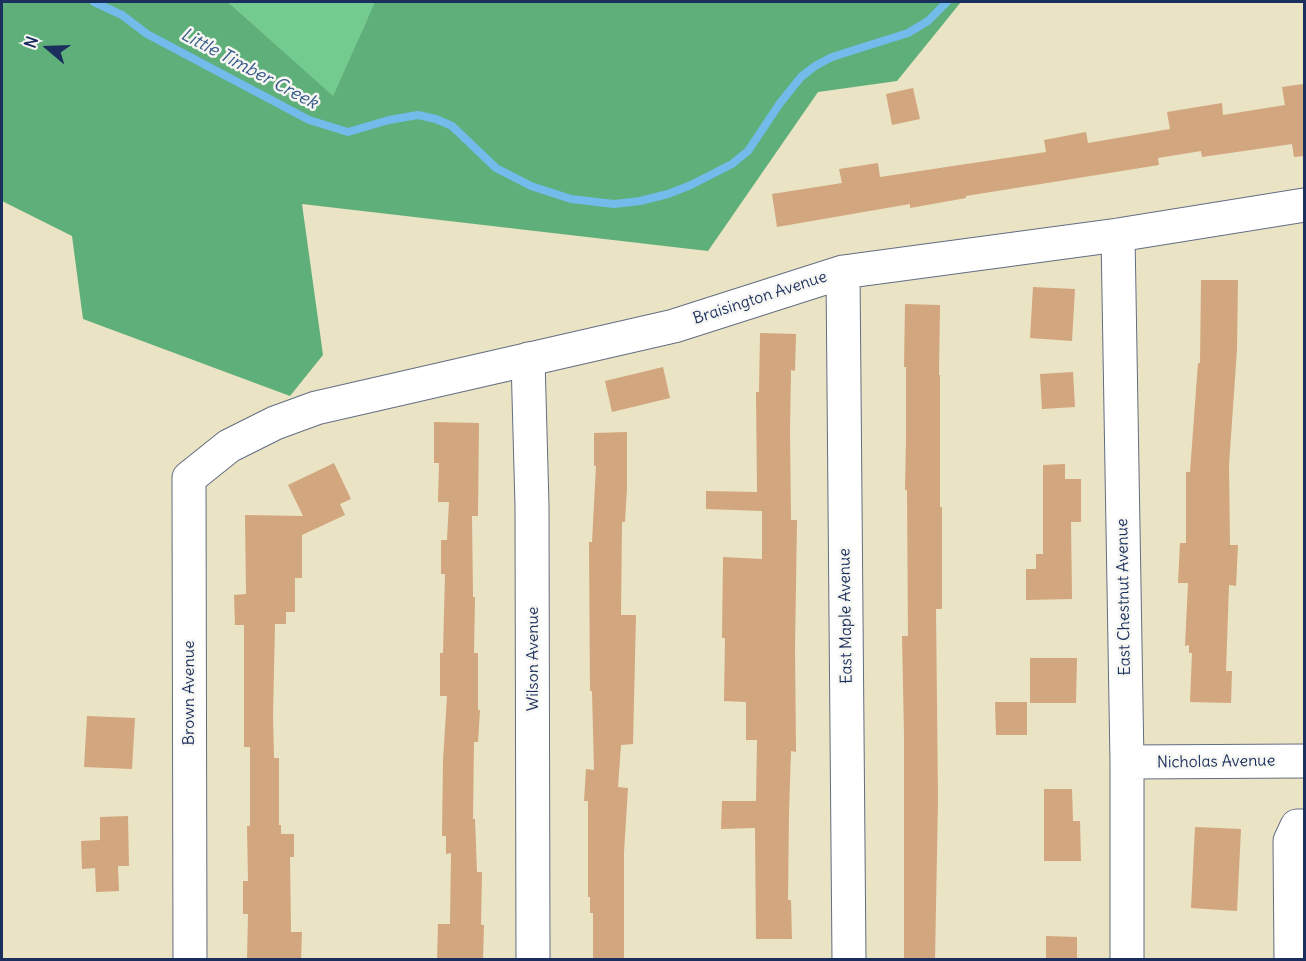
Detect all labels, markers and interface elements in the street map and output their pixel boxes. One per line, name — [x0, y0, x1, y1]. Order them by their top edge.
north arrow — [18, 18, 78, 78]
water label: Little Timber Creek — [177, 24, 321, 114]
text: N — [20, 34, 42, 51]
street label: Braisington Avenue — [691, 267, 829, 329]
street label: East Chestnut Avenue — [1113, 518, 1135, 676]
street label: East Maple Avenue — [835, 548, 857, 684]
street label: Wilson Avenue — [523, 607, 543, 711]
street label: Brown Avenue — [179, 640, 199, 746]
street label: Nicholas Avenue — [1157, 751, 1275, 773]

